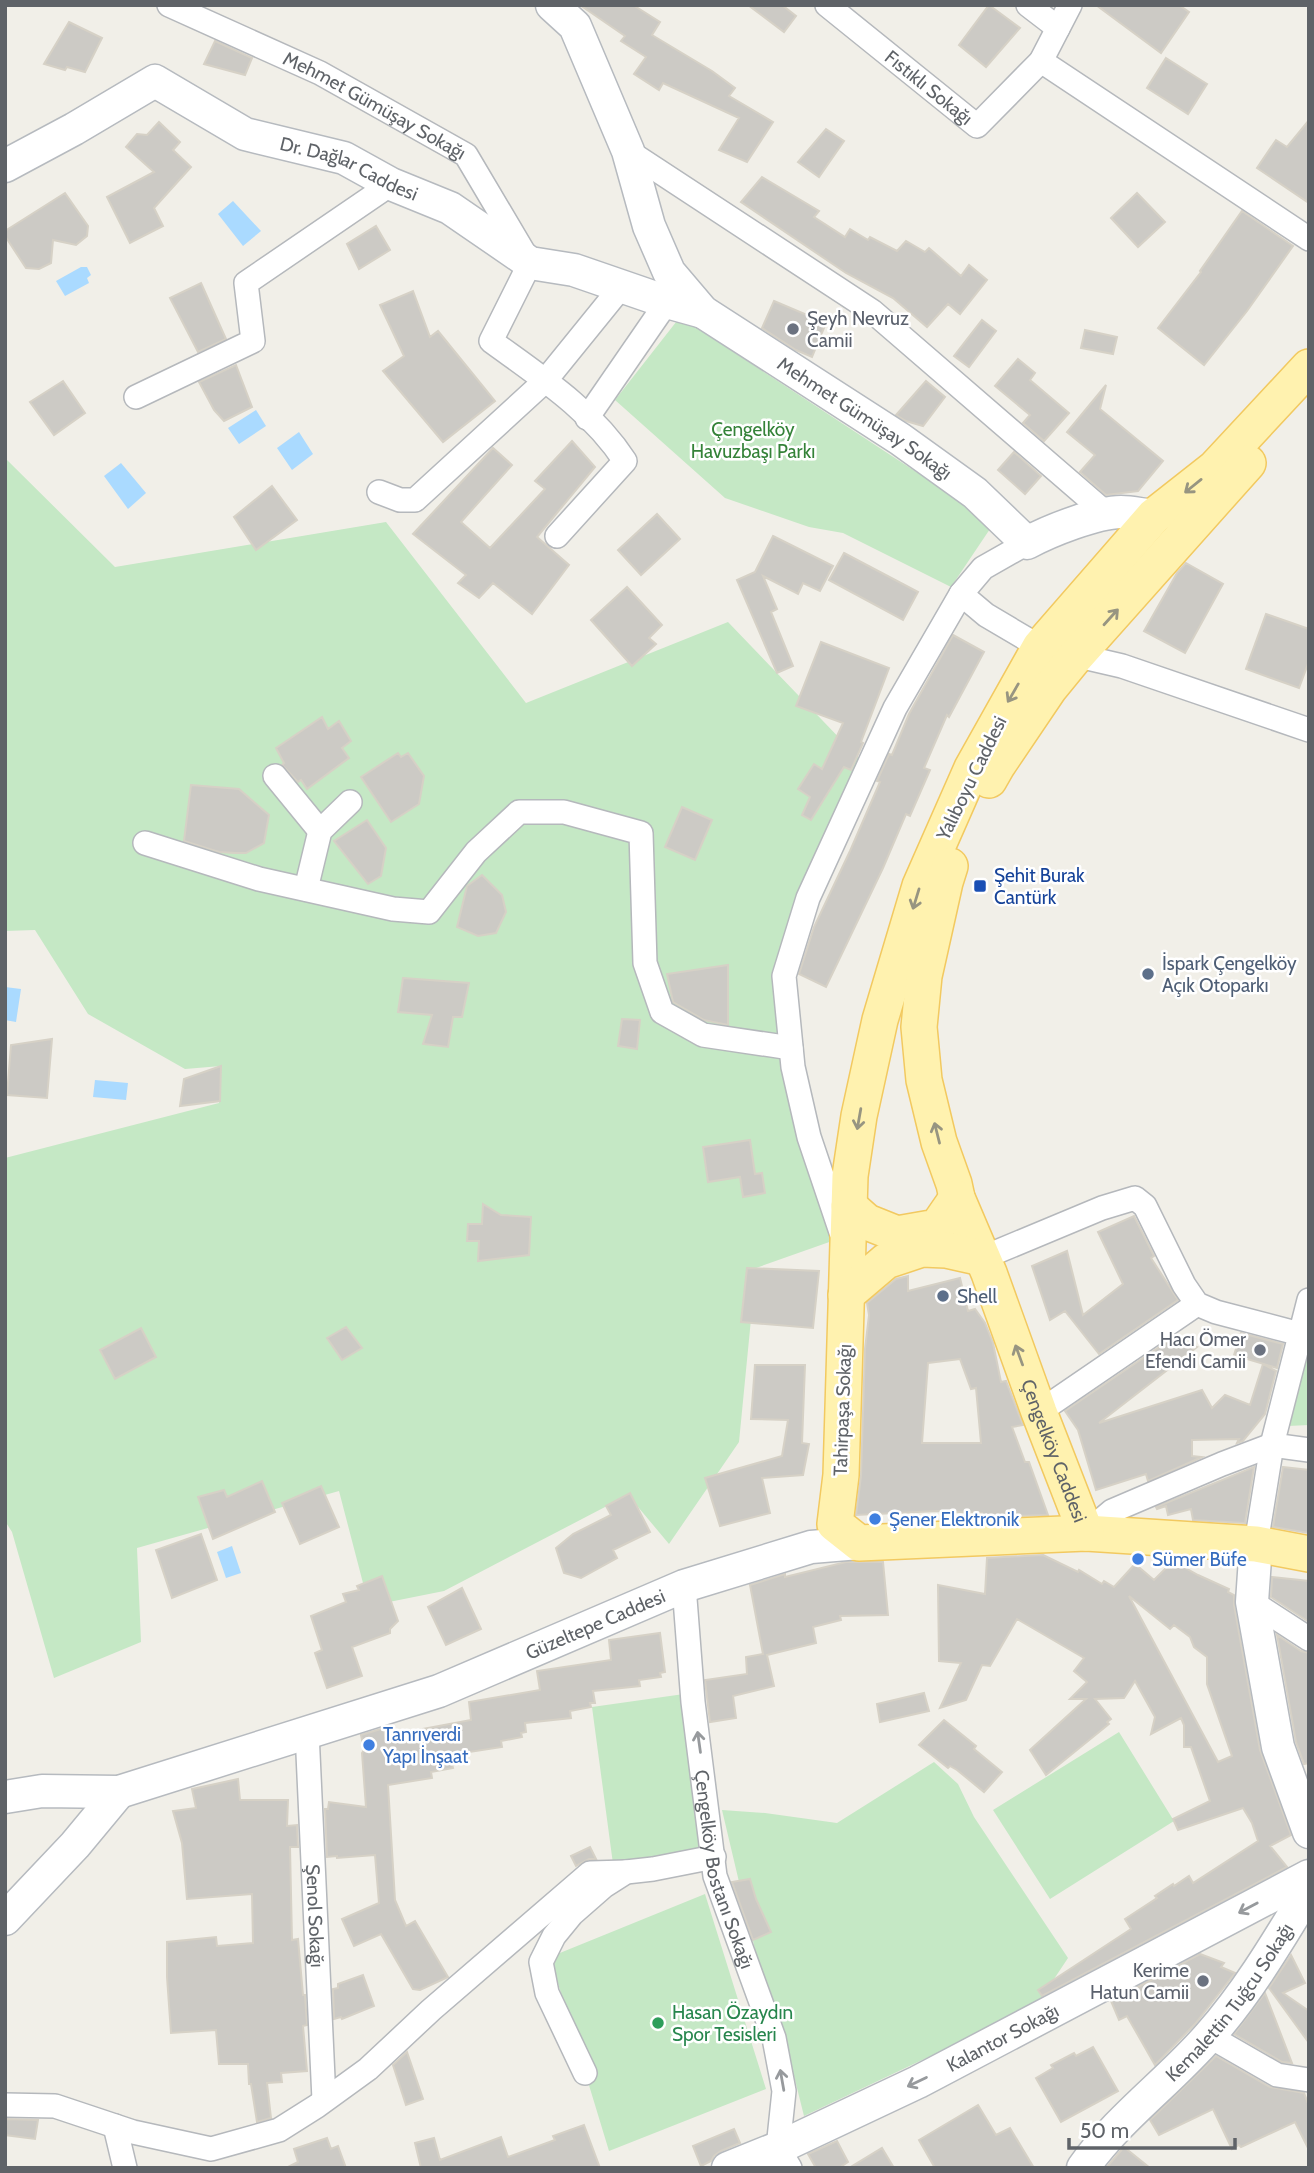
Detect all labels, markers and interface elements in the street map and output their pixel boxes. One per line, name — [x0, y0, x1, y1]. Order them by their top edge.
street label: Fıstıklı Sokağı — [880, 45, 977, 130]
street label: Mehmet Gümüşay Sokağı — [280, 47, 470, 165]
street label: Dr. Dağlar Caddesi — [278, 132, 421, 206]
place label: Şeyh Nevruz Camii — [807, 307, 909, 352]
marker: Şeyh Nevruz Camii — [785, 321, 801, 337]
street label: Mehmet Gümüşay Sokağı — [773, 352, 956, 485]
park label: Çengelköy Havuzbaşı Parkı — [691, 418, 815, 463]
one-way arrow — [1184, 478, 1202, 493]
one-way arrow — [1103, 609, 1119, 627]
one-way arrow — [1006, 683, 1020, 703]
street label: Yalıboyu Caddesi — [931, 712, 1011, 845]
place label: Şehit Burak Cantürk — [994, 864, 1085, 909]
marker: Şehit Burak Cantürk — [972, 878, 988, 894]
one-way arrow — [909, 888, 922, 910]
place label: İspark Çengelköy Açık Otoparkı — [1162, 952, 1297, 997]
marker: İspark Çengelköy Açık Otoparkı — [1140, 966, 1156, 982]
one-way arrow — [852, 1107, 865, 1130]
one-way arrow — [930, 1122, 943, 1145]
place label: Shell — [957, 1285, 997, 1308]
marker: Shell — [935, 1288, 951, 1304]
place label: Hacı Ömer Efendi Camii — [1145, 1328, 1246, 1373]
marker: Hacı Ömer Efendi Camii — [1252, 1342, 1268, 1358]
street label: Tahirpaşa Sokağı — [829, 1344, 856, 1476]
one-way arrow — [1011, 1344, 1024, 1366]
street label: Çengelköy Caddesi — [1016, 1376, 1092, 1526]
place label: Şener Elektronik — [889, 1508, 1020, 1531]
marker: Şener Elektronik — [867, 1511, 883, 1527]
place label: Sümer Büfe — [1152, 1548, 1247, 1571]
marker: Sümer Büfe — [1130, 1551, 1146, 1567]
street label: Güzeltepe Caddesi — [522, 1584, 669, 1665]
place label: Tanrıverdi Yapı İnşaat — [382, 1723, 469, 1768]
one-way arrow — [692, 1732, 705, 1754]
marker: Tanrıverdi Yapı İnşaat — [361, 1737, 377, 1753]
street label: Çengelköy Bostanı Sokağı — [690, 1768, 759, 1972]
street label: Şenol Sokağı — [301, 1864, 329, 1968]
one-way arrow — [1239, 1901, 1259, 1915]
street label: Kemalettin Tuğcu Sokağı — [1161, 1919, 1298, 2086]
place label: Kerime Hatun Camii — [1090, 1959, 1189, 2004]
marker: Kerime Hatun Camii — [1195, 1973, 1211, 1989]
street label: Kalantor Sokağı — [943, 1999, 1063, 2077]
place label: Hasan Özaydın Spor Tesisleri — [672, 2001, 793, 2046]
marker: Hasan Özaydın Spor Tesisleri — [650, 2015, 666, 2031]
one-way arrow — [775, 2069, 788, 2092]
one-way arrow — [907, 2076, 928, 2090]
scale bar — [1069, 2106, 1235, 2150]
text: 50 m — [1080, 2118, 1129, 2143]

